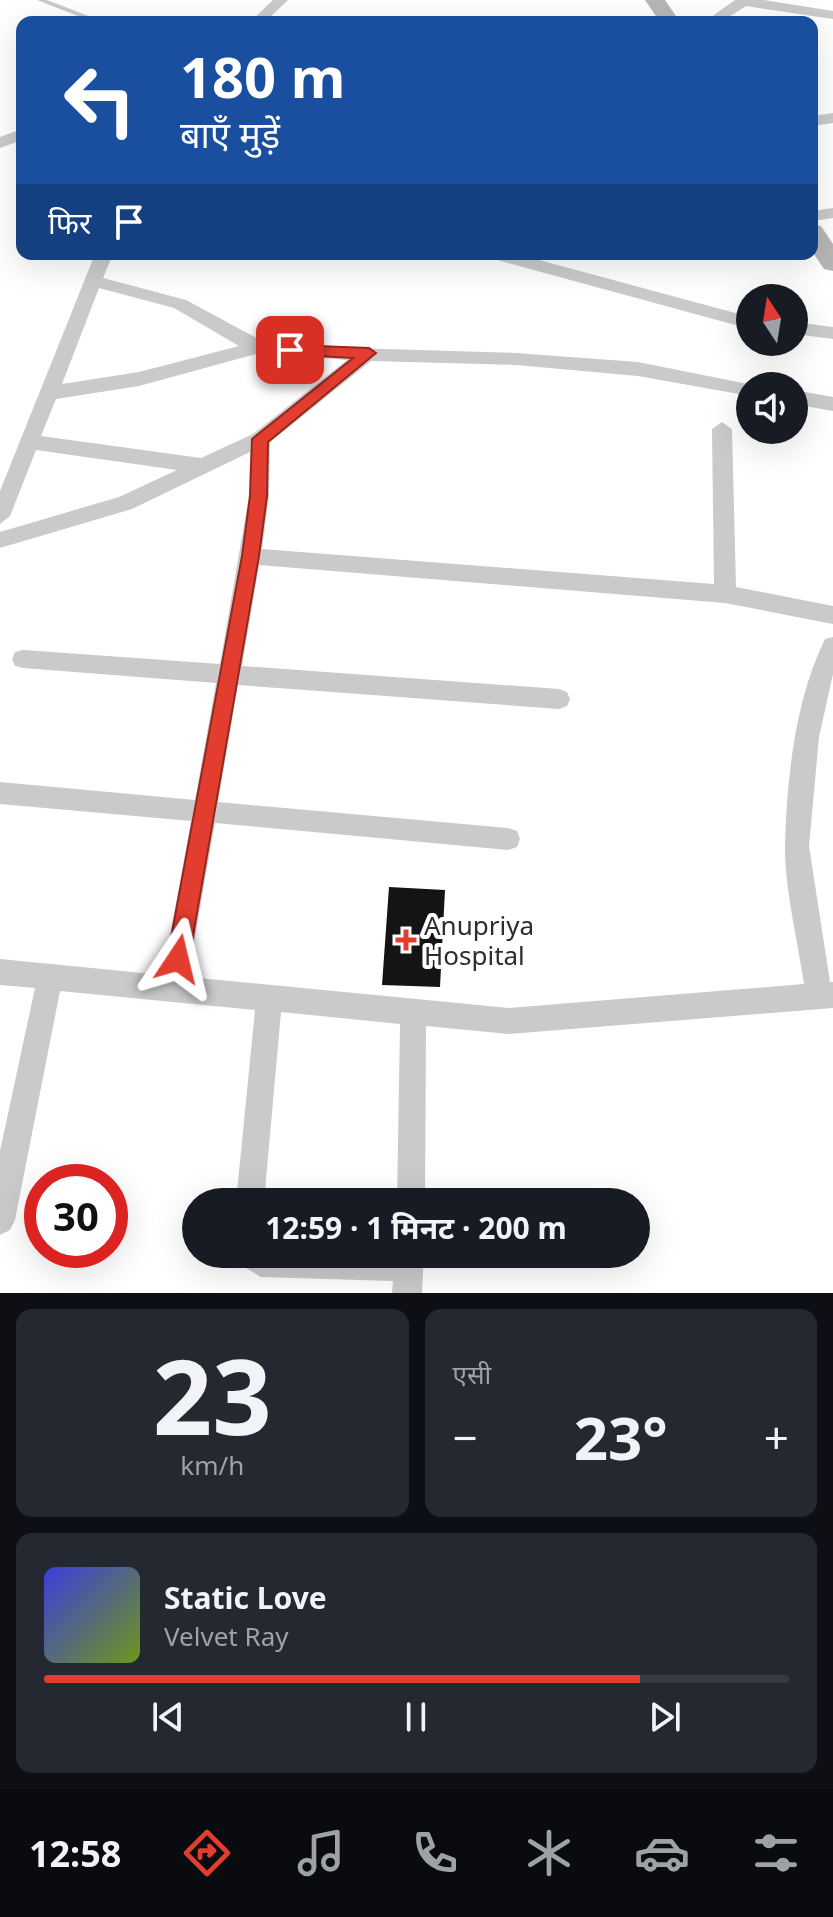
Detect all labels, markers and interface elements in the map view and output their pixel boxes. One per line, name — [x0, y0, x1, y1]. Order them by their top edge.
text: 180 m — [180, 38, 345, 114]
icon: left — [48, 48, 152, 152]
text: बाएँ मुड़ें — [180, 110, 280, 159]
icon: arrive — [107, 200, 151, 244]
text: फिर — [48, 202, 91, 243]
north arrow — [736, 284, 808, 356]
map controls — [736, 284, 808, 444]
pin — [256, 316, 324, 384]
icon: arrive — [268, 328, 312, 372]
button: sound — [736, 372, 808, 444]
place label: Anupriya Hospital — [424, 907, 534, 973]
position arrow — [136, 917, 220, 1001]
marker: Anupriya Hospital — [395, 929, 417, 951]
speed limit sign: 30 — [24, 1164, 128, 1268]
text: 12:59 · 1 मिनट · 200 m — [265, 1207, 567, 1248]
text: 23 — [153, 1324, 272, 1465]
text: एसी — [453, 1356, 491, 1392]
text: 23° — [574, 1396, 668, 1478]
text: − — [453, 1407, 478, 1467]
text: + — [764, 1407, 789, 1467]
text: km/h — [180, 1447, 244, 1483]
text: Static Love — [164, 1577, 327, 1618]
text: Velvet Ray — [164, 1618, 289, 1654]
icon: previous — [146, 1695, 190, 1739]
icon: pause — [394, 1695, 438, 1739]
icon: next — [643, 1695, 687, 1739]
icon: directions — [179, 1825, 235, 1881]
icon: music — [293, 1825, 349, 1881]
icon: phone — [407, 1825, 463, 1881]
icon: climate — [521, 1825, 577, 1881]
icon: car — [634, 1825, 690, 1881]
icon: filters — [748, 1825, 804, 1881]
text: 12:58 — [29, 1829, 121, 1878]

